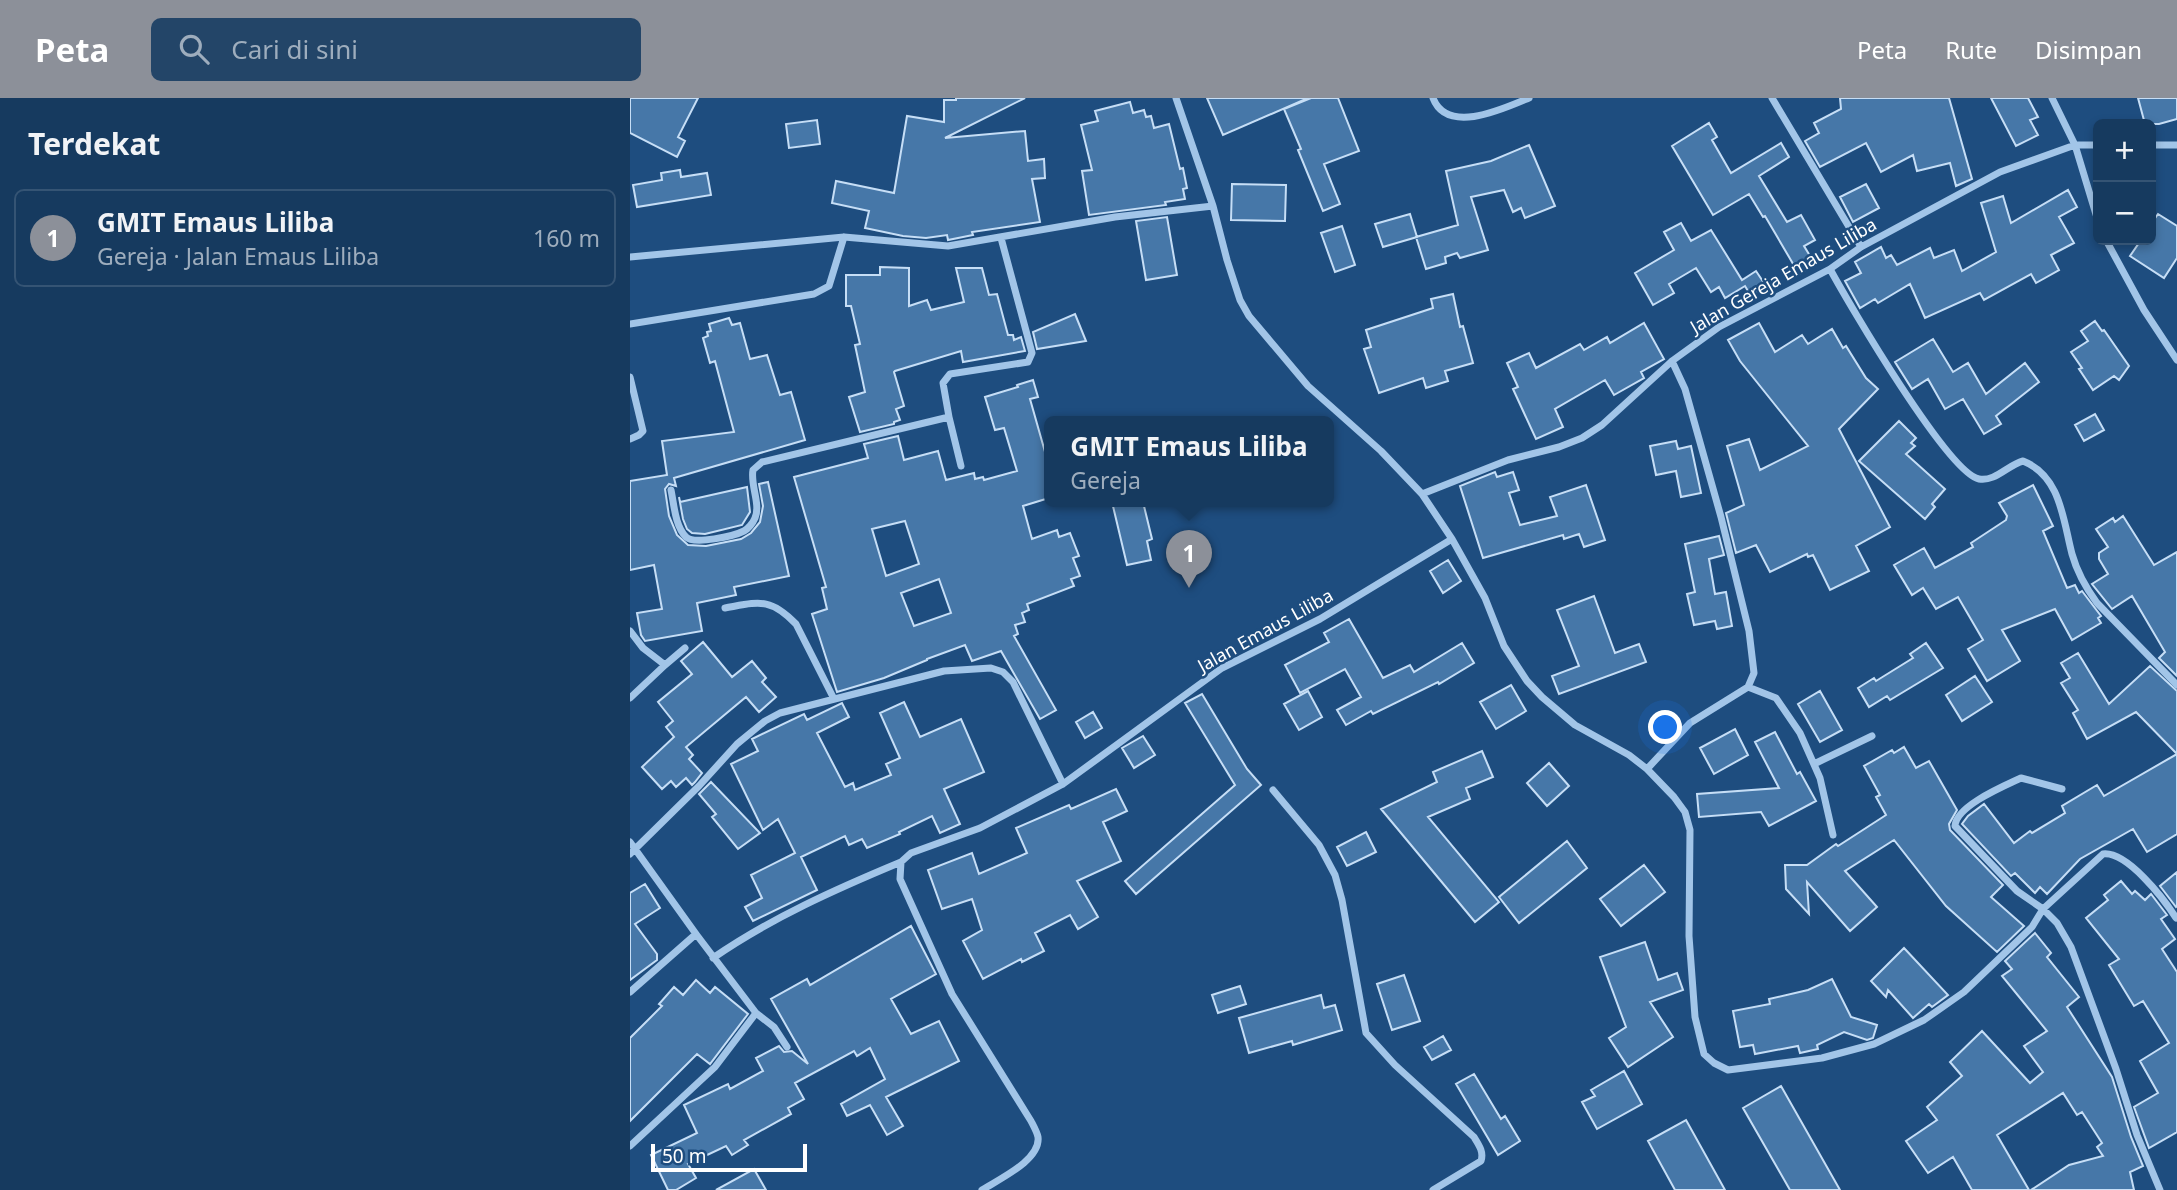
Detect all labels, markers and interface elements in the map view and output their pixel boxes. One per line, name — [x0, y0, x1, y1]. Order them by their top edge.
search box — [151, 18, 641, 81]
text: Peta — [35, 27, 109, 72]
icon: search — [175, 30, 213, 68]
text: Cari di sini — [231, 31, 358, 67]
text: Peta — [1857, 33, 1907, 66]
text: Rute — [1945, 33, 1997, 66]
text: Disimpan — [2035, 33, 2142, 66]
map controls — [2093, 119, 2156, 245]
button: + — [2093, 119, 2156, 182]
text: Terdekat — [28, 123, 160, 164]
button: − — [2093, 182, 2156, 245]
text: GMIT Emaus Liliba — [97, 204, 334, 240]
street label: Jalan Gereja Emaus Liliba — [1684, 212, 1881, 339]
text: 1 — [46, 222, 60, 254]
text: 160 m — [533, 222, 600, 254]
text: Gereja · Jalan Emaus Liliba — [97, 240, 379, 272]
popup — [1044, 416, 1334, 507]
text: GMIT Emaus Liliba — [1070, 428, 1308, 464]
text: Gereja — [1070, 464, 1141, 496]
pin: 1 — [1166, 530, 1212, 588]
street label: Jalan Emaus Liliba — [1191, 583, 1337, 678]
your location — [1648, 710, 1682, 744]
scale bar — [651, 1141, 807, 1173]
text: 50 m — [662, 1143, 706, 1169]

